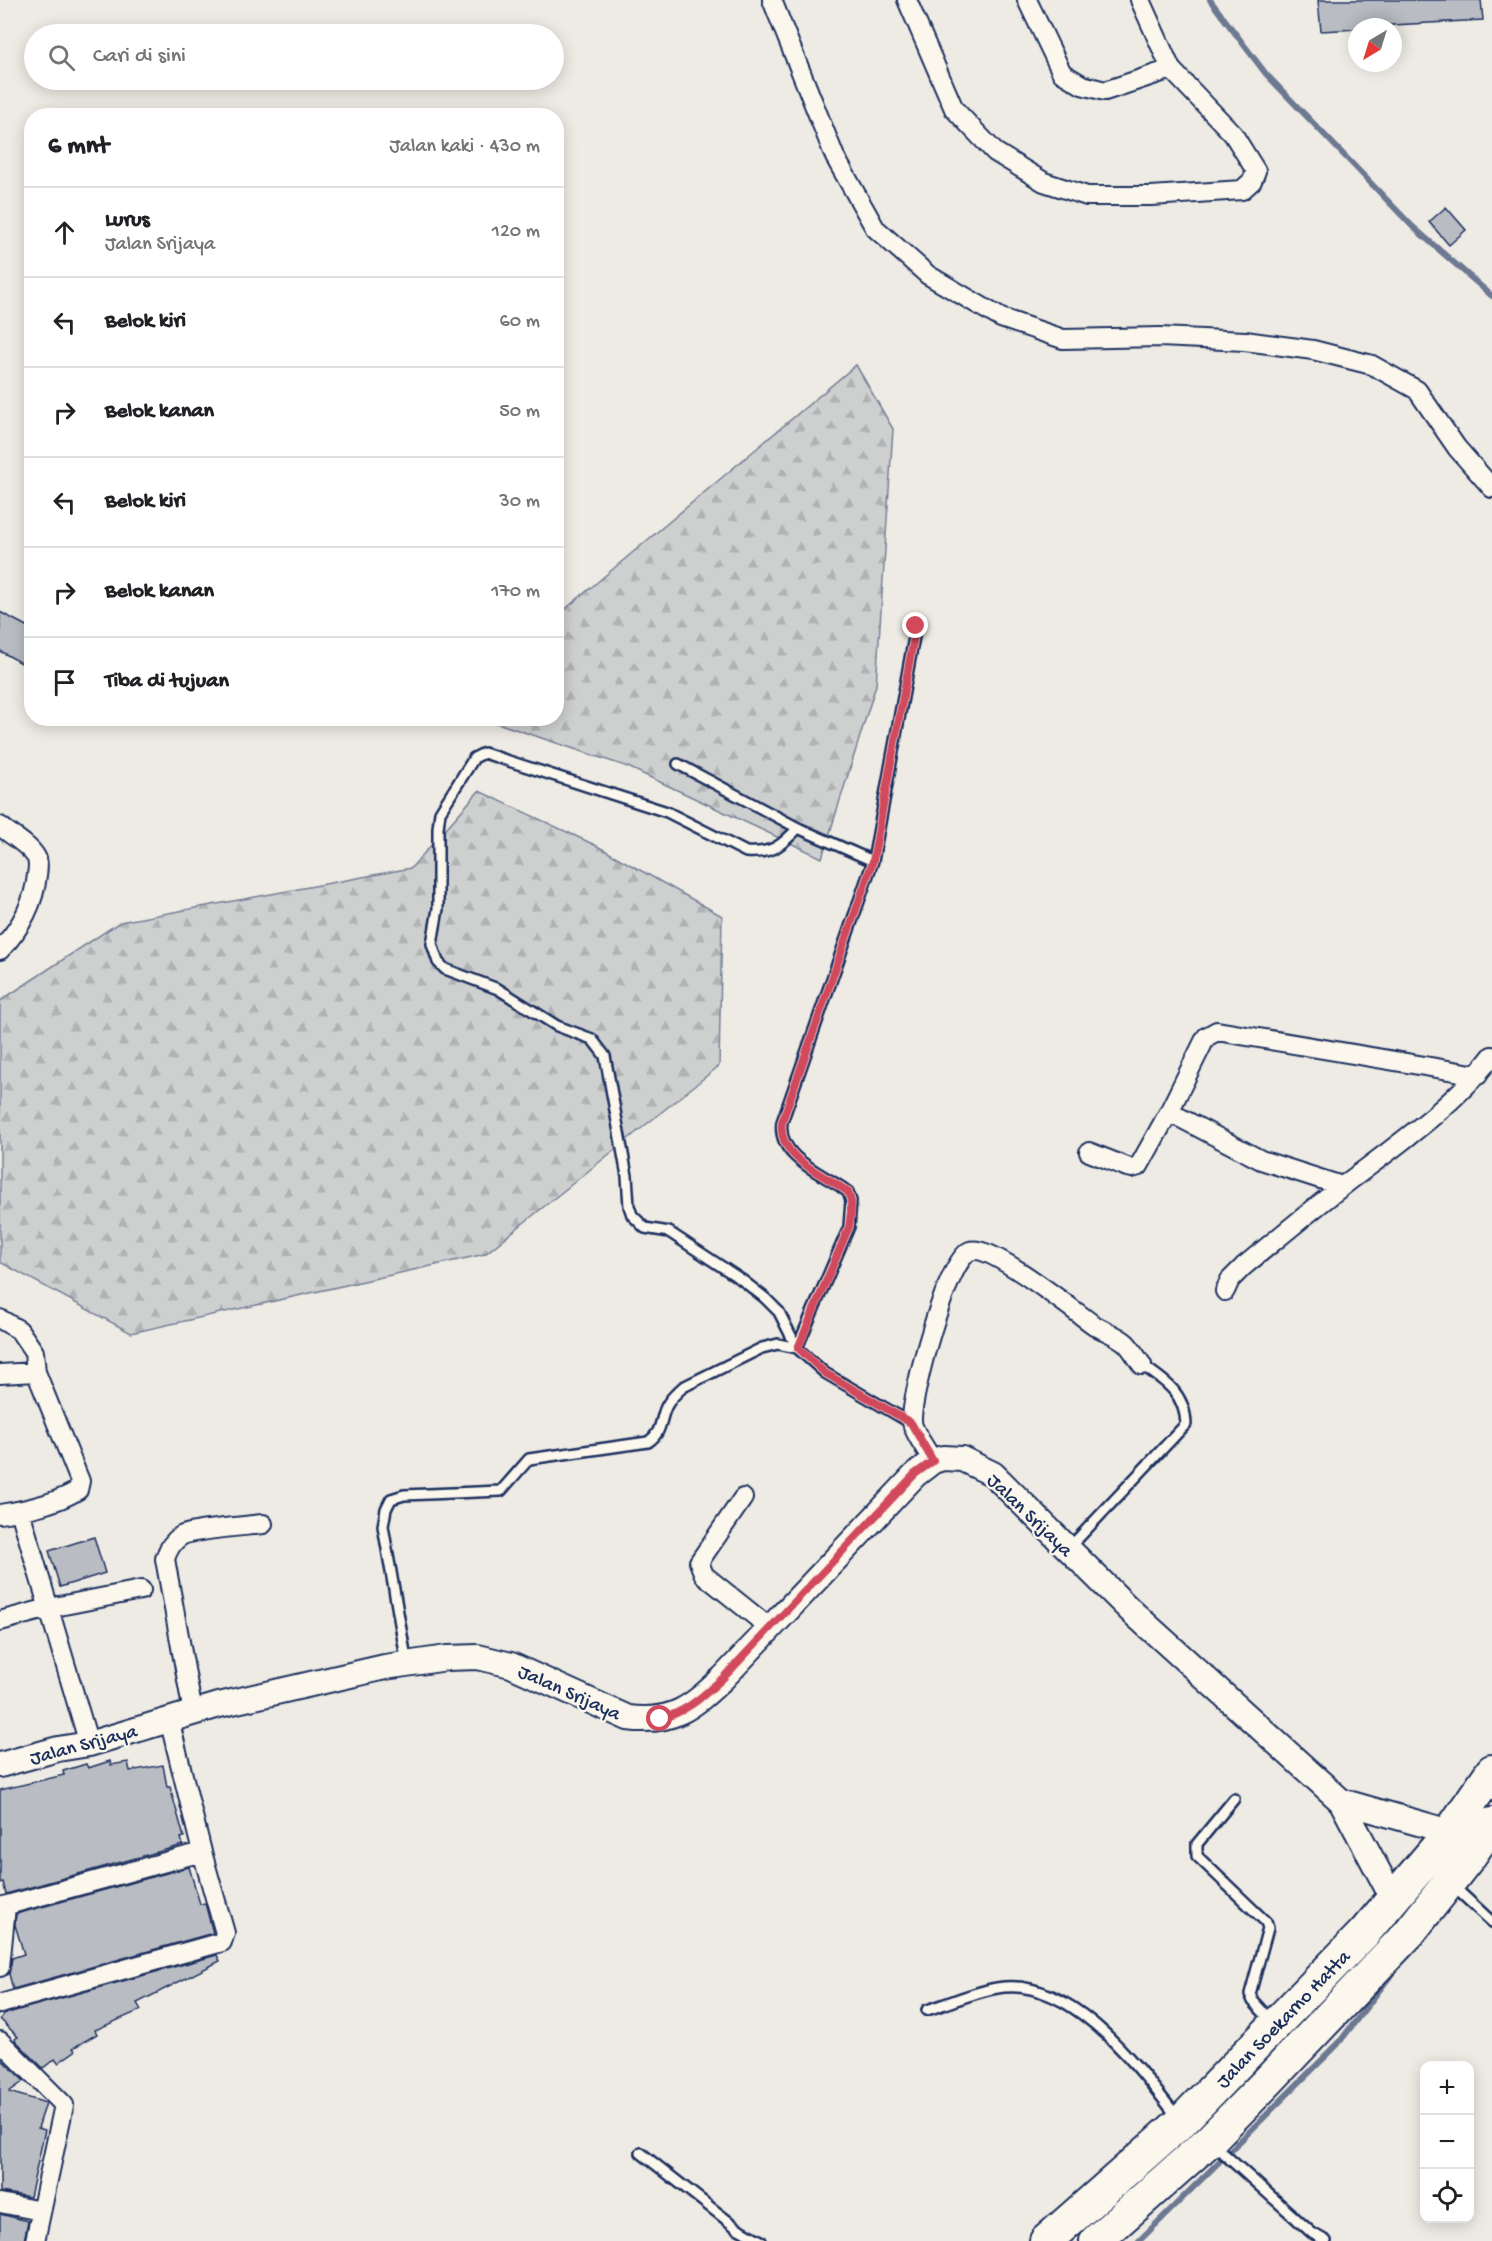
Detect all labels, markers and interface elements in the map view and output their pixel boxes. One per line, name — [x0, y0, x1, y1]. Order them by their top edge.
north arrow — [1348, 18, 1402, 72]
search box — [24, 24, 564, 90]
icon: search — [45, 41, 78, 74]
text: Cari di sini — [93, 44, 186, 70]
text: 6 mnt — [48, 132, 109, 163]
text: Jalan kaki · 430 m — [389, 136, 540, 159]
text: Lurus — [105, 208, 150, 234]
icon: ahead — [48, 216, 81, 249]
text: 120 m — [492, 221, 540, 244]
text: Jalan Srijaya — [105, 234, 215, 257]
icon: left — [48, 306, 81, 339]
text: Belok kiri — [105, 309, 186, 335]
text: 60 m — [500, 311, 540, 334]
icon: right — [48, 396, 81, 429]
text: Belok kanan — [105, 399, 214, 425]
text: 50 m — [499, 401, 540, 424]
icon: left — [48, 486, 81, 519]
text: Belok kiri — [105, 489, 186, 515]
text: 30 m — [499, 491, 540, 514]
icon: right — [48, 576, 81, 609]
text: Belok kanan — [105, 579, 214, 605]
text: 170 m — [491, 581, 540, 604]
route end — [902, 612, 928, 638]
icon: arrive — [48, 666, 81, 699]
text: Tiba di tujuan — [105, 669, 229, 695]
street label: Jalan Srijaya — [981, 1470, 1077, 1564]
street label: Jalan Srijaya — [514, 1661, 624, 1727]
route start — [646, 1705, 672, 1731]
street label: Jalan Srijaya — [28, 1721, 141, 1772]
street label: Jalan Soekarno Hatta — [1213, 1946, 1357, 2094]
map controls — [1420, 2061, 1474, 2223]
button: + — [1420, 2061, 1474, 2115]
button: − — [1420, 2115, 1474, 2169]
button: locate — [1420, 2169, 1474, 2223]

